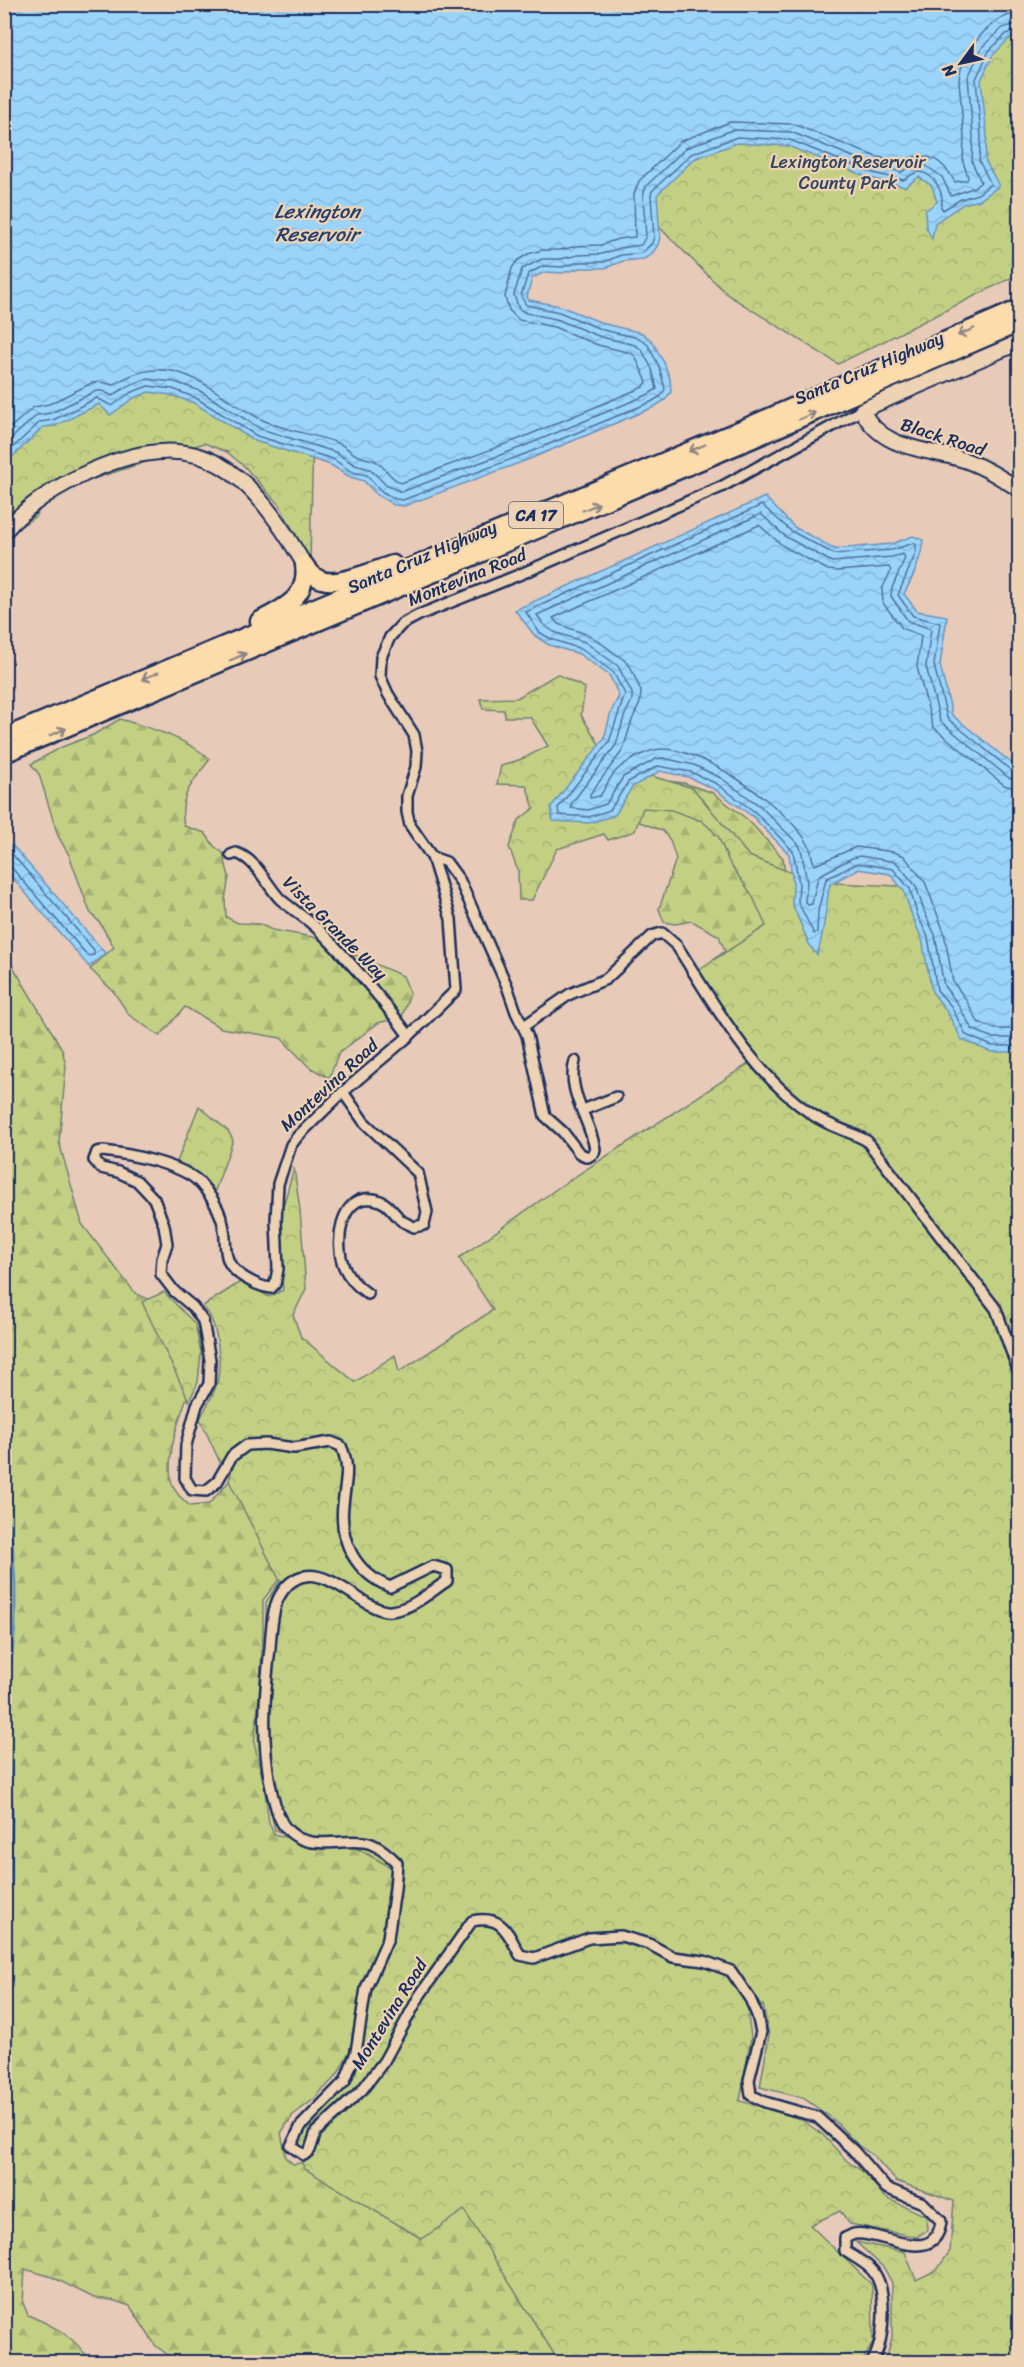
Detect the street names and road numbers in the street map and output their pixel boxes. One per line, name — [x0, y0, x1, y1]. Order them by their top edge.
street label: Santa Cruz Highway — [789, 322, 950, 414]
street label: Black Road — [897, 408, 991, 466]
road number: CA 17 — [509, 502, 563, 528]
street label: Santa Cruz Highway — [342, 511, 503, 603]
street label: Montevina Road — [403, 538, 533, 615]
street label: Vista Grande Way — [275, 868, 396, 989]
street label: Montevina Road — [272, 1029, 387, 1140]
street label: Montevina Road — [342, 1951, 437, 2076]

